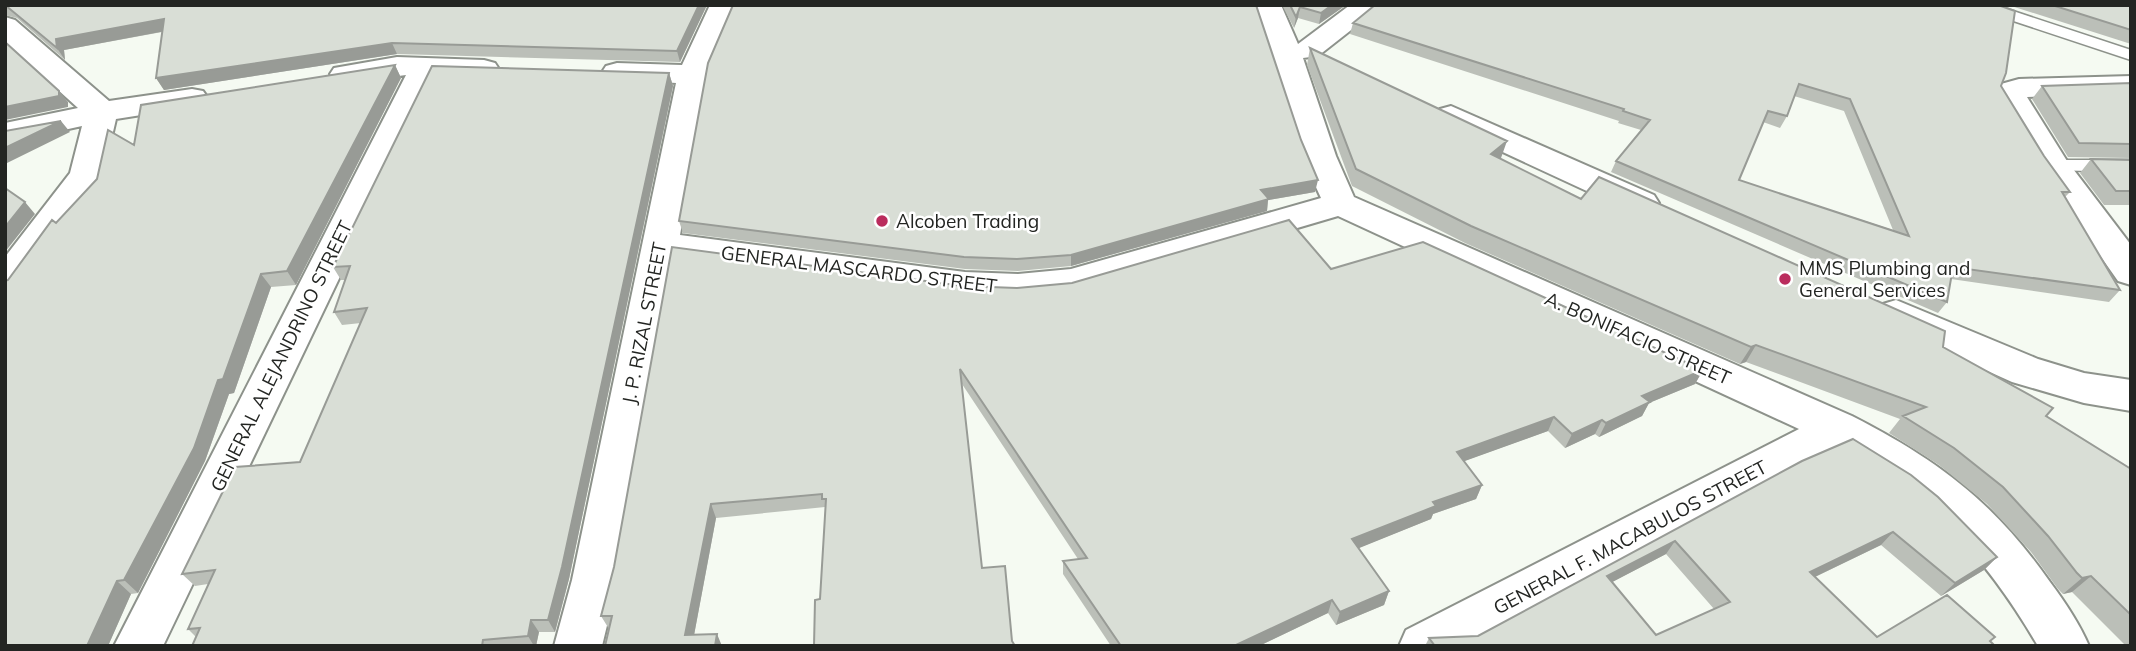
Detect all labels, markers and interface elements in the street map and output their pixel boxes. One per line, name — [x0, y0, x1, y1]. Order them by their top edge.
place label: Alcoben Trading — [896, 209, 1039, 233]
marker: Alcoben Trading — [874, 213, 890, 229]
street label: GENERAL ALEJANDRINO STREET — [205, 216, 357, 495]
street label: J. P. RIZAL STREET — [617, 240, 672, 406]
street label: GENERAL MASCARDO STREET — [720, 240, 999, 298]
place label: MMS Plumbing and General Services — [1799, 256, 1970, 302]
marker: MMS Plumbing and General Services — [1777, 271, 1793, 287]
street label: A. BONIFACIO STREET — [1541, 286, 1735, 390]
street label: GENERAL F. MACABULOS STREET — [1489, 454, 1771, 620]

